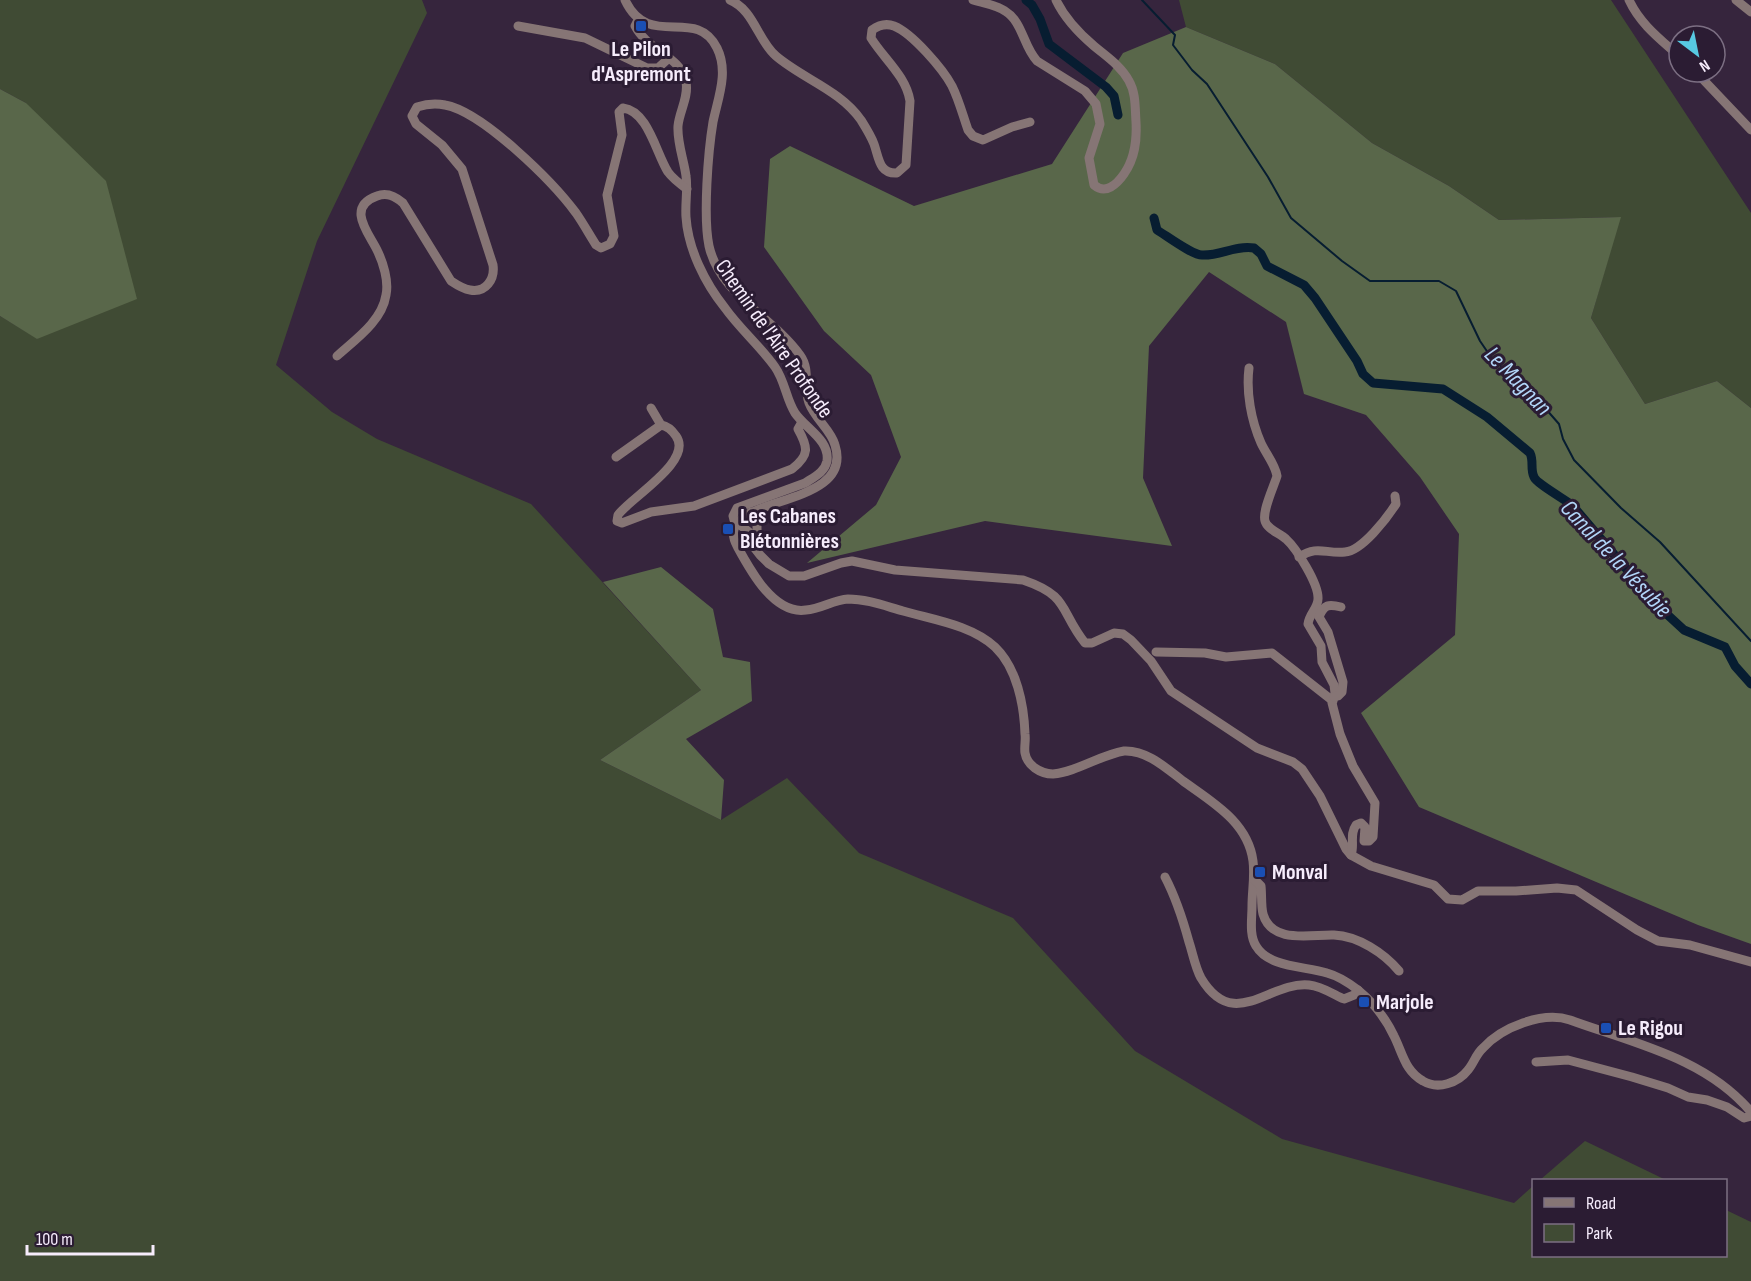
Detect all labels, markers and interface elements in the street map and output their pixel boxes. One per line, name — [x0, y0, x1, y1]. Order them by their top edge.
marker: Le Pilon d'Aspremont — [634, 19, 648, 33]
north arrow — [1667, 24, 1727, 84]
place label: Le Pilon d'Aspremont — [591, 36, 691, 88]
text: N — [1695, 55, 1713, 76]
street label: Chemin de l'Aire Profonde — [709, 254, 839, 424]
water label: Le Magnan — [1478, 340, 1558, 422]
water label: Canal de la Vésubie — [1554, 494, 1678, 624]
place label: Les Cabanes Blétonnières — [740, 503, 839, 555]
marker: Les Cabanes Blétonnières — [721, 522, 735, 536]
place label: Monval — [1272, 859, 1328, 886]
marker: Monval — [1253, 865, 1267, 879]
place label: Marjole — [1376, 989, 1434, 1016]
marker: Marjole — [1357, 995, 1371, 1009]
place label: Le Rigou — [1618, 1015, 1683, 1042]
marker: Le Rigou — [1599, 1021, 1613, 1035]
legend — [1532, 1179, 1727, 1257]
text: Road — [1586, 1193, 1616, 1214]
scale bar — [27, 1218, 153, 1256]
text: Park — [1586, 1223, 1612, 1244]
text: 100 m — [36, 1229, 73, 1250]

